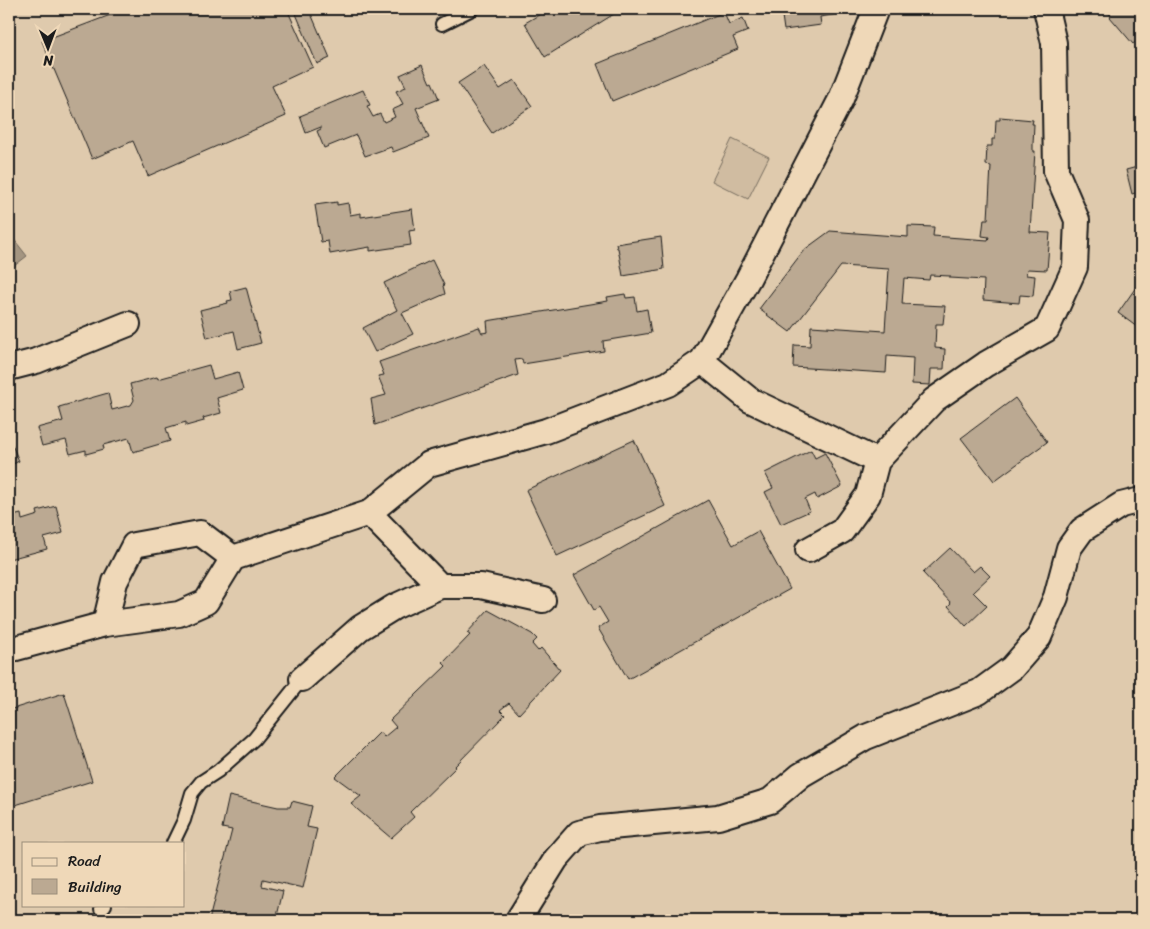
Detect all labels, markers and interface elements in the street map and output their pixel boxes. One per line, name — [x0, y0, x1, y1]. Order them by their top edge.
north arrow — [22, 22, 72, 72]
text: N — [43, 48, 54, 73]
legend — [22, 842, 185, 906]
text: Road — [68, 848, 101, 874]
text: Building — [68, 874, 122, 900]

